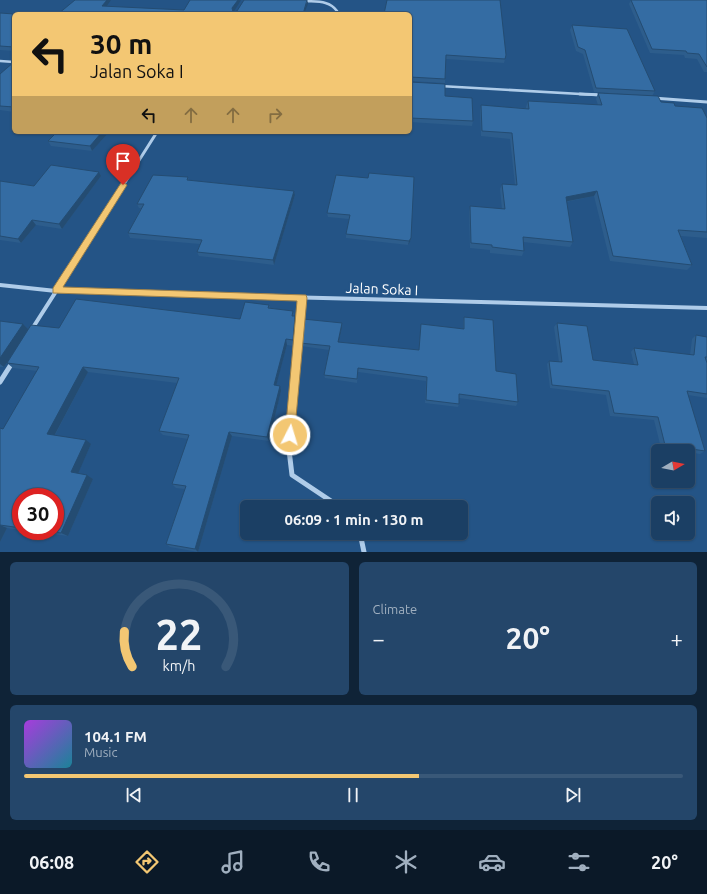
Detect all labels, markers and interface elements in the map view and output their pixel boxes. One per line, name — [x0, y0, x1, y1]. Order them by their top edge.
icon: left — [24, 28, 76, 80]
text: 30 m — [90, 28, 152, 59]
text: Jalan Soka I — [90, 61, 184, 81]
icon: left — [138, 104, 160, 126]
icon: ahead — [180, 104, 202, 126]
icon: ahead — [222, 104, 244, 126]
icon: right — [264, 104, 286, 126]
pin — [106, 144, 140, 185]
icon: arrive — [112, 150, 134, 172]
street label: Jalan Soka I — [345, 280, 419, 298]
position arrow — [269, 414, 311, 456]
north arrow — [651, 444, 695, 488]
map controls — [651, 444, 695, 540]
speed limit sign: 30 — [12, 488, 64, 540]
button: sound — [651, 496, 695, 540]
text: 06:09 · 1 min · 130 m — [285, 511, 423, 528]
text: Climate — [373, 602, 417, 616]
text: 22 — [156, 610, 203, 657]
text: 20° — [506, 621, 550, 655]
text: − — [373, 626, 385, 651]
text: + — [671, 626, 683, 651]
text: km/h — [163, 657, 196, 673]
text: 104.1 FM — [84, 728, 147, 745]
text: Music — [84, 745, 118, 759]
icon: previous — [123, 784, 145, 806]
icon: pause — [342, 784, 364, 806]
icon: next — [562, 784, 584, 806]
icon: directions — [133, 848, 161, 876]
icon: music — [219, 848, 247, 876]
icon: phone — [305, 848, 333, 876]
icon: climate — [392, 848, 420, 876]
icon: car — [478, 848, 506, 876]
icon: filters — [565, 848, 593, 876]
text: 06:08 — [29, 852, 74, 872]
text: 20° — [651, 852, 678, 872]

